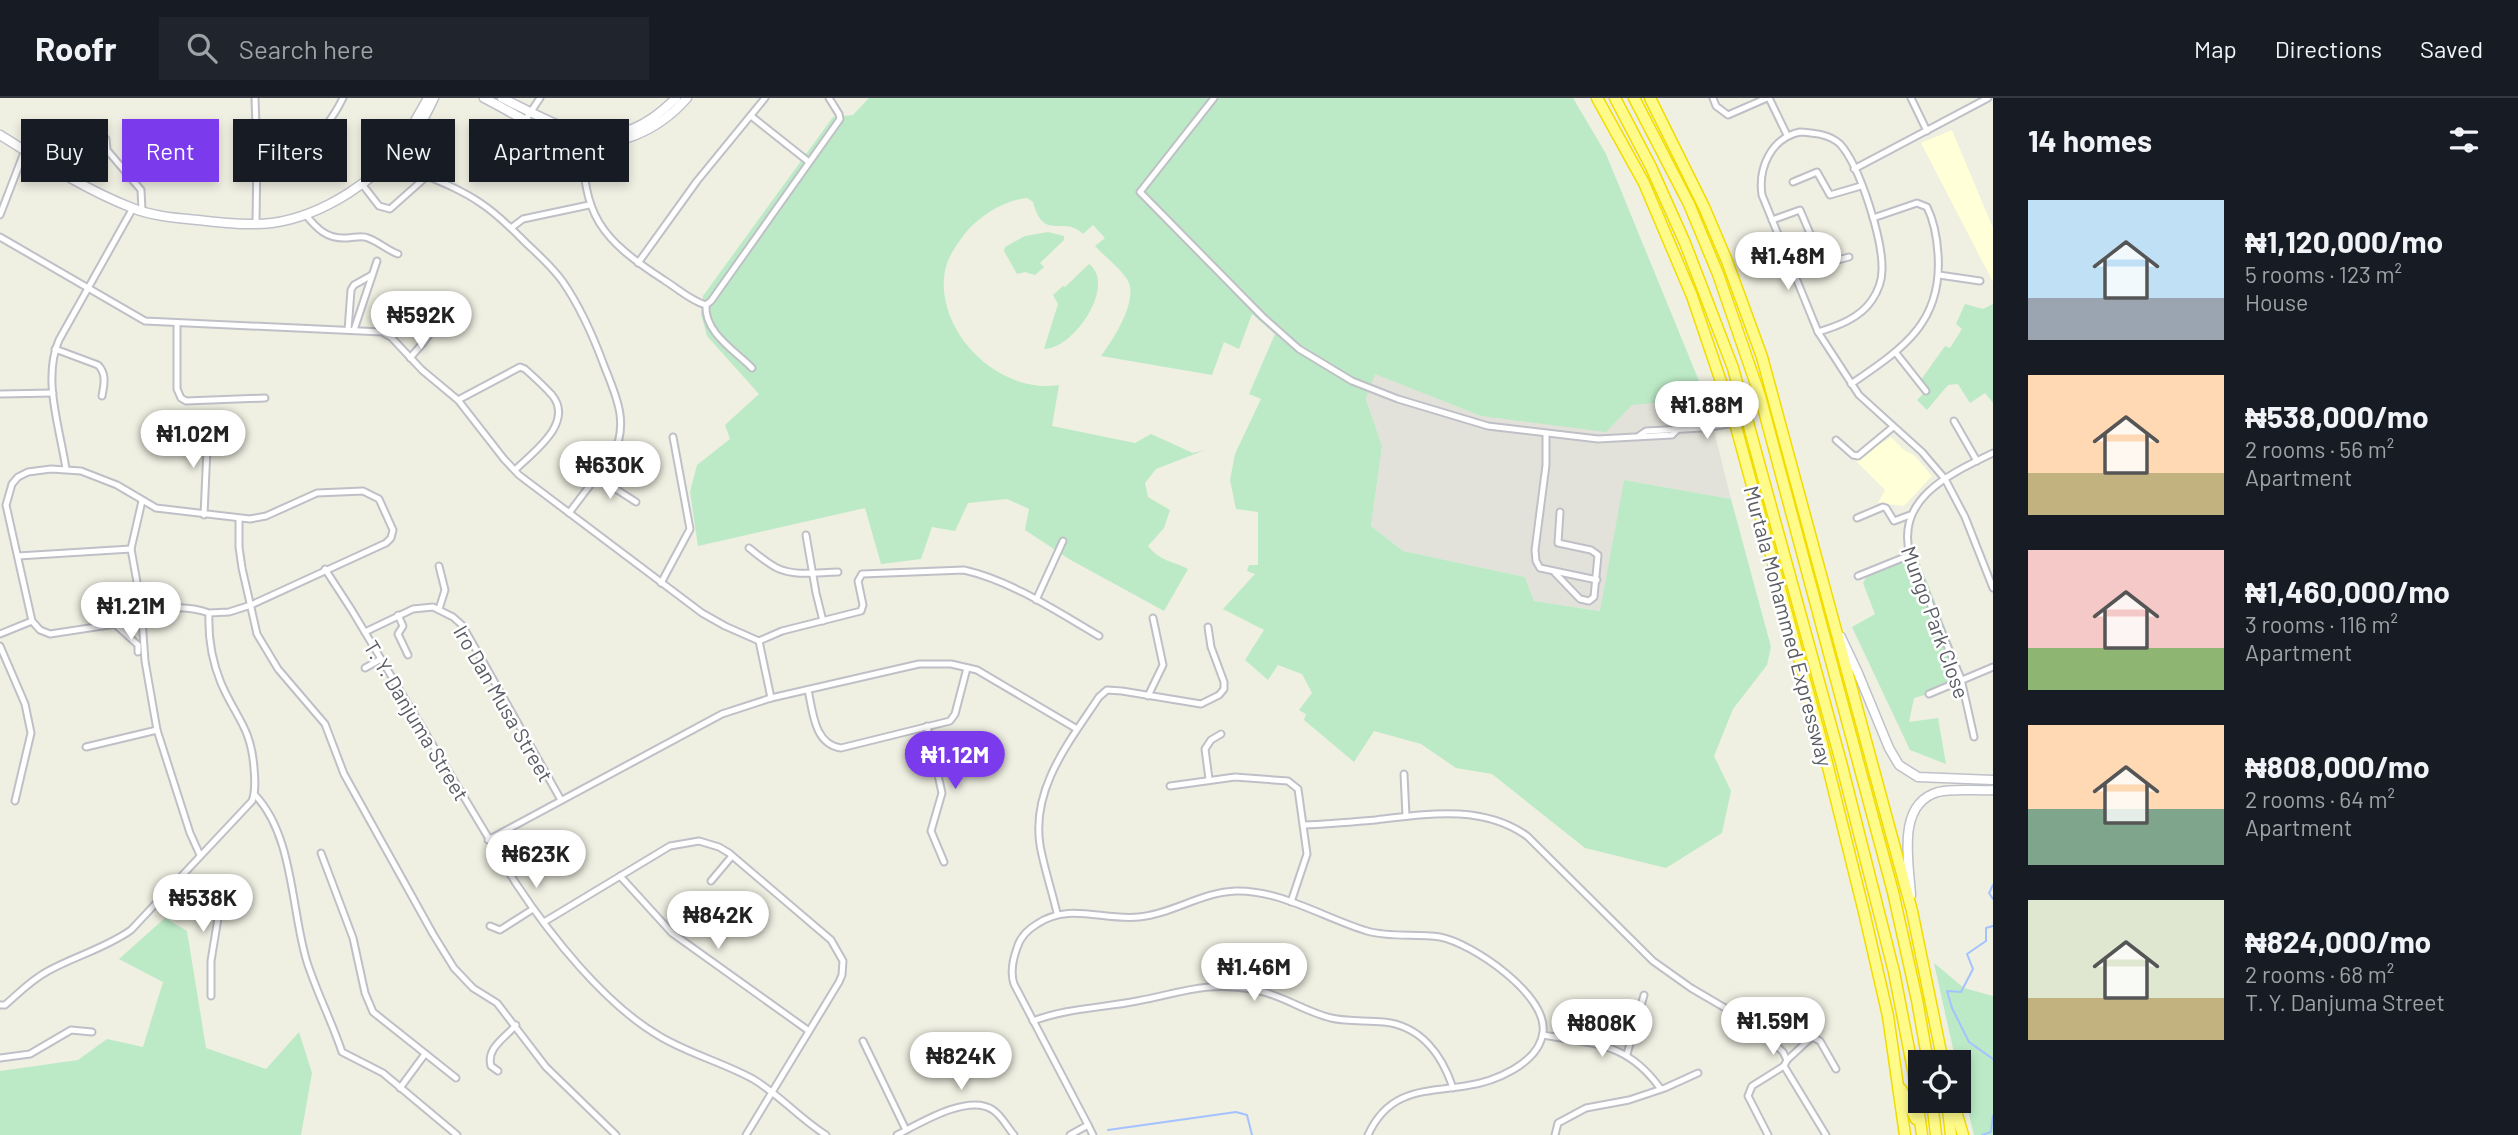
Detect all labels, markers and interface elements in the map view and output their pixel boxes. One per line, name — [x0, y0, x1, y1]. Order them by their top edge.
search box — [159, 17, 649, 80]
text: Roofr — [35, 28, 117, 68]
icon: search — [183, 29, 221, 67]
text: Search here — [239, 33, 374, 64]
text: Map — [2194, 34, 2237, 63]
text: Directions — [2275, 34, 2382, 63]
text: Saved — [2420, 34, 2483, 63]
chip: Buy — [21, 119, 108, 182]
chip: Rent — [122, 119, 219, 182]
chip: Filters — [233, 119, 347, 182]
chip: New — [361, 119, 455, 182]
chip: Apartment — [469, 119, 629, 182]
icon: filters — [2445, 121, 2483, 159]
text: 14 homes — [2028, 122, 2152, 158]
text: ₦1,120,000/mo — [2245, 223, 2443, 259]
icon: home — [2084, 228, 2168, 312]
pin: ₦1.48M — [1731, 232, 1845, 292]
text: ₦1.48M — [1751, 241, 1825, 269]
text: 5 rooms · 123 m² — [2245, 260, 2402, 288]
text: House — [2245, 288, 2308, 316]
pin: ₦592K — [372, 292, 470, 351]
text: ₦592K — [387, 300, 455, 328]
pin: ₦1.88M — [1650, 382, 1764, 441]
text: ₦1.88M — [1671, 390, 1743, 418]
text: ₦538,000/mo — [2245, 398, 2429, 434]
icon: home — [2084, 403, 2168, 487]
pin: ₦1.02M — [136, 410, 250, 470]
text: ₦1.02M — [157, 419, 229, 447]
text: 2 rooms · 56 m² — [2245, 435, 2394, 463]
pin: ₦630K — [561, 442, 659, 501]
text: ₦630K — [576, 450, 644, 478]
text: Apartment — [2245, 463, 2352, 491]
street label: Murtala Mohammed Expressway — [1739, 483, 1839, 769]
street label: Mungo Park Close — [1897, 542, 1975, 702]
text: ₦1,460,000/mo — [2245, 573, 2450, 609]
icon: home — [2084, 578, 2168, 662]
pin: ₦1.21M — [74, 582, 188, 642]
text: ₦1.21M — [97, 591, 165, 619]
text: 3 rooms · 116 m² — [2245, 610, 2398, 638]
street label: Iro Dan Musa Street — [449, 620, 559, 786]
street label: T. Y. Danjuma Street — [359, 635, 475, 805]
text: Apartment — [2245, 638, 2352, 666]
pin: ₦1.12M — [898, 732, 1012, 791]
text: ₦1.12M — [921, 740, 989, 768]
text: ₦808,000/mo — [2245, 748, 2430, 784]
icon: home — [2084, 753, 2168, 837]
text: 2 rooms · 64 m² — [2245, 785, 2395, 813]
text: Apartment — [2245, 813, 2352, 841]
pin: ₦623K — [487, 830, 585, 890]
text: ₦623K — [502, 839, 570, 867]
pin: ₦538K — [154, 874, 252, 934]
text: ₦538K — [169, 883, 237, 911]
pin: ₦842K — [669, 892, 767, 951]
text: ₦842K — [683, 900, 753, 928]
text: ₦824,000/mo — [2245, 923, 2431, 959]
icon: home — [2084, 928, 2168, 1012]
pin: ₦1.46M — [1197, 944, 1311, 1003]
text: ₦1.46M — [1217, 952, 1291, 980]
text: 2 rooms · 68 m² — [2245, 960, 2394, 988]
text: T. Y. Danjuma Street — [2245, 988, 2445, 1016]
pin: ₦1.59M — [1716, 998, 1830, 1057]
pin: ₦808K — [1553, 1000, 1651, 1059]
text: ₦1.59M — [1737, 1006, 1809, 1034]
text: ₦808K — [1567, 1008, 1637, 1036]
pin: ₦824K — [912, 1032, 1010, 1092]
text: ₦824K — [926, 1041, 996, 1069]
map controls — [1908, 1050, 1971, 1113]
button: locate — [1908, 1050, 1971, 1113]

